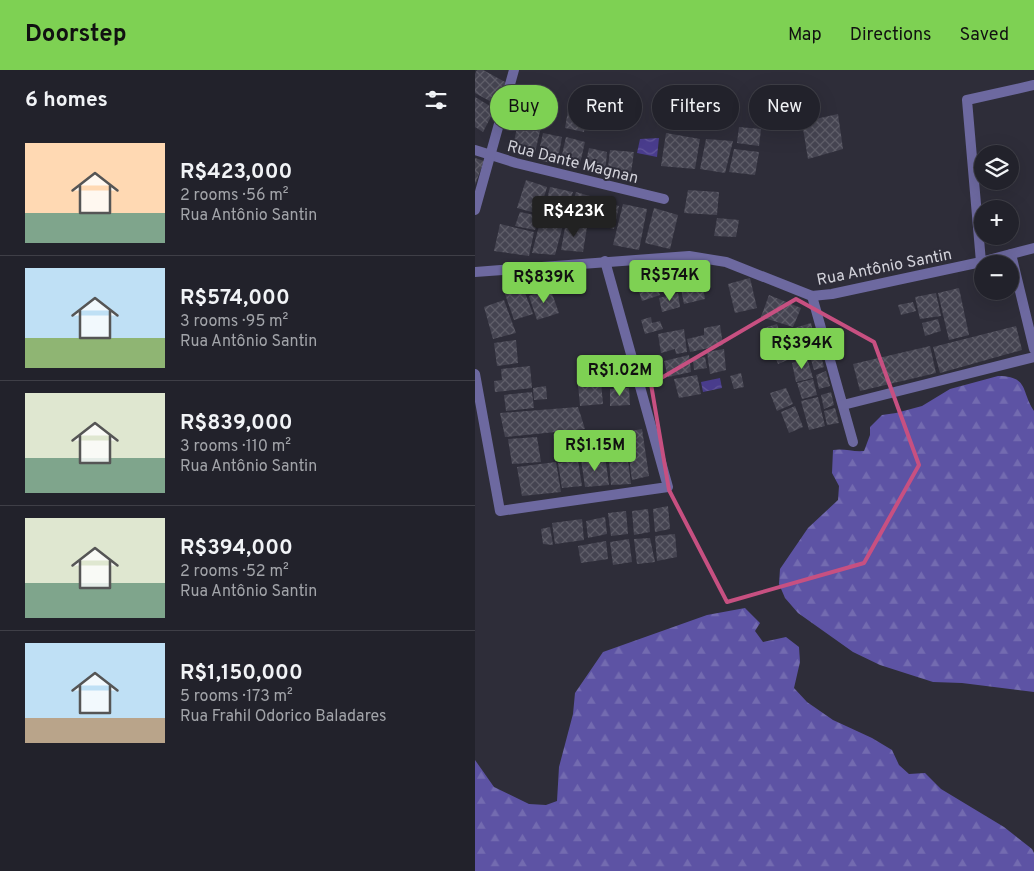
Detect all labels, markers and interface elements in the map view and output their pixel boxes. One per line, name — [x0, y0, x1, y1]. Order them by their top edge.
text: Doorstep — [25, 20, 127, 50]
text: Map — [788, 24, 822, 47]
text: Directions — [850, 24, 932, 47]
text: Saved — [960, 24, 1009, 47]
chip: Buy — [490, 85, 558, 130]
chip: Rent — [568, 85, 642, 130]
chip: Filters — [652, 85, 739, 130]
chip: New — [749, 85, 820, 130]
icon: filters — [422, 86, 450, 114]
text: 6 homes — [25, 87, 108, 114]
street label: Rua Dante Magnan — [505, 137, 640, 189]
map controls — [974, 145, 1019, 300]
button: layers — [974, 145, 1019, 190]
text: R$423,000 — [180, 159, 292, 186]
icon: home — [65, 163, 125, 223]
text: 2 rooms · 56 m² — [180, 186, 289, 206]
pin: R$423K — [533, 196, 615, 238]
button: + — [974, 200, 1019, 245]
text: R$423K — [543, 202, 605, 222]
text: Rua Antônio Santin — [180, 206, 317, 226]
street label: Rua Antônio Santin — [815, 245, 954, 291]
button: − — [974, 255, 1019, 300]
pin: R$574K — [629, 260, 711, 302]
pin: R$839K — [503, 262, 585, 304]
text: R$574K — [640, 266, 700, 286]
text: R$839K — [513, 268, 575, 288]
text: R$574,000 — [180, 285, 290, 312]
icon: home — [65, 288, 125, 348]
text: 3 rooms · 95 m² — [180, 312, 288, 332]
pin: R$394K — [761, 328, 843, 370]
text: Rua Antônio Santin — [180, 332, 317, 352]
text: R$394K — [771, 334, 833, 354]
pin: R$1.02M — [574, 354, 666, 397]
text: R$1.02M — [588, 361, 652, 381]
text: R$839,000 — [180, 410, 293, 437]
icon: home — [65, 413, 125, 473]
pin: R$1.15M — [549, 430, 641, 472]
text: R$1.15M — [565, 436, 625, 456]
text: 3 rooms · 110 m² — [180, 437, 291, 457]
text: Rua Antônio Santin — [180, 457, 317, 477]
text: R$394,000 — [180, 535, 293, 562]
icon: home — [65, 538, 125, 598]
text: 2 rooms · 52 m² — [180, 562, 289, 582]
text: Rua Antônio Santin — [180, 582, 317, 602]
text: R$1,150,000 — [180, 660, 303, 687]
icon: home — [65, 663, 125, 723]
text: 5 rooms · 173 m² — [180, 687, 293, 707]
text: Rua Frahil Odorico Baladares — [180, 707, 387, 727]

